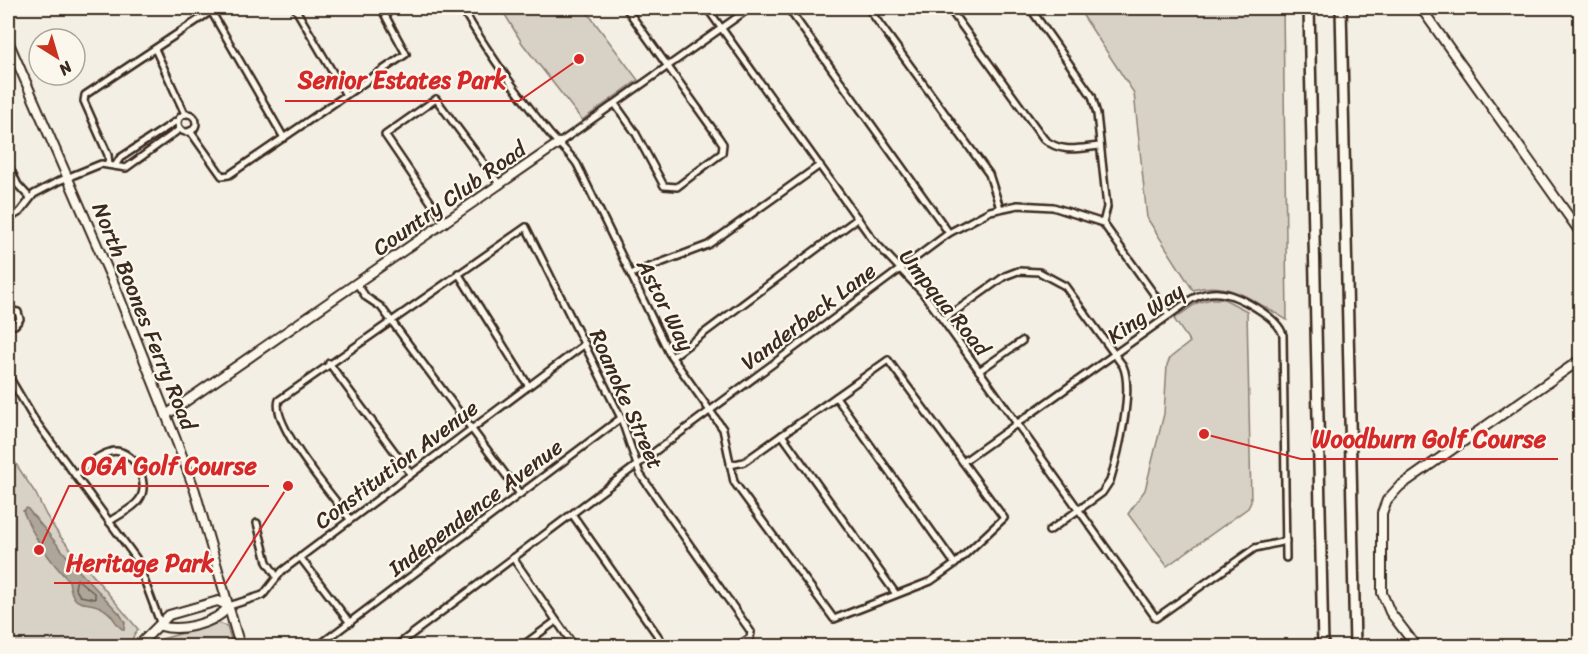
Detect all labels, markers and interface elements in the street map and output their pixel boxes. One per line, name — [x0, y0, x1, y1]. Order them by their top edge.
north arrow — [27, 27, 87, 87]
text: N — [52, 53, 80, 84]
callout: Senior Estates Park — [285, 59, 519, 101]
text: Senior Estates Park — [297, 59, 507, 101]
street label: Country Club Road — [364, 130, 536, 266]
street label: North Boones Ferry Road — [81, 196, 209, 437]
street label: Umpqua Road — [889, 240, 1001, 366]
street label: Astor Way — [625, 251, 706, 359]
street label: Vanderbeck Lane — [732, 252, 885, 381]
street label: King Way — [1098, 272, 1193, 355]
street label: Roanoke Street — [578, 323, 675, 476]
street label: Constitution Avenue — [306, 389, 487, 540]
callout: Woodburn Golf Course — [1301, 417, 1558, 459]
text: Woodburn Golf Course — [1312, 418, 1547, 460]
street label: Independence Avenue — [378, 428, 571, 587]
callout: OGA Golf Course — [69, 444, 269, 486]
text: OGA Golf Course — [81, 445, 257, 487]
callout: Heritage Park — [54, 541, 226, 583]
text: Heritage Park — [66, 542, 214, 584]

